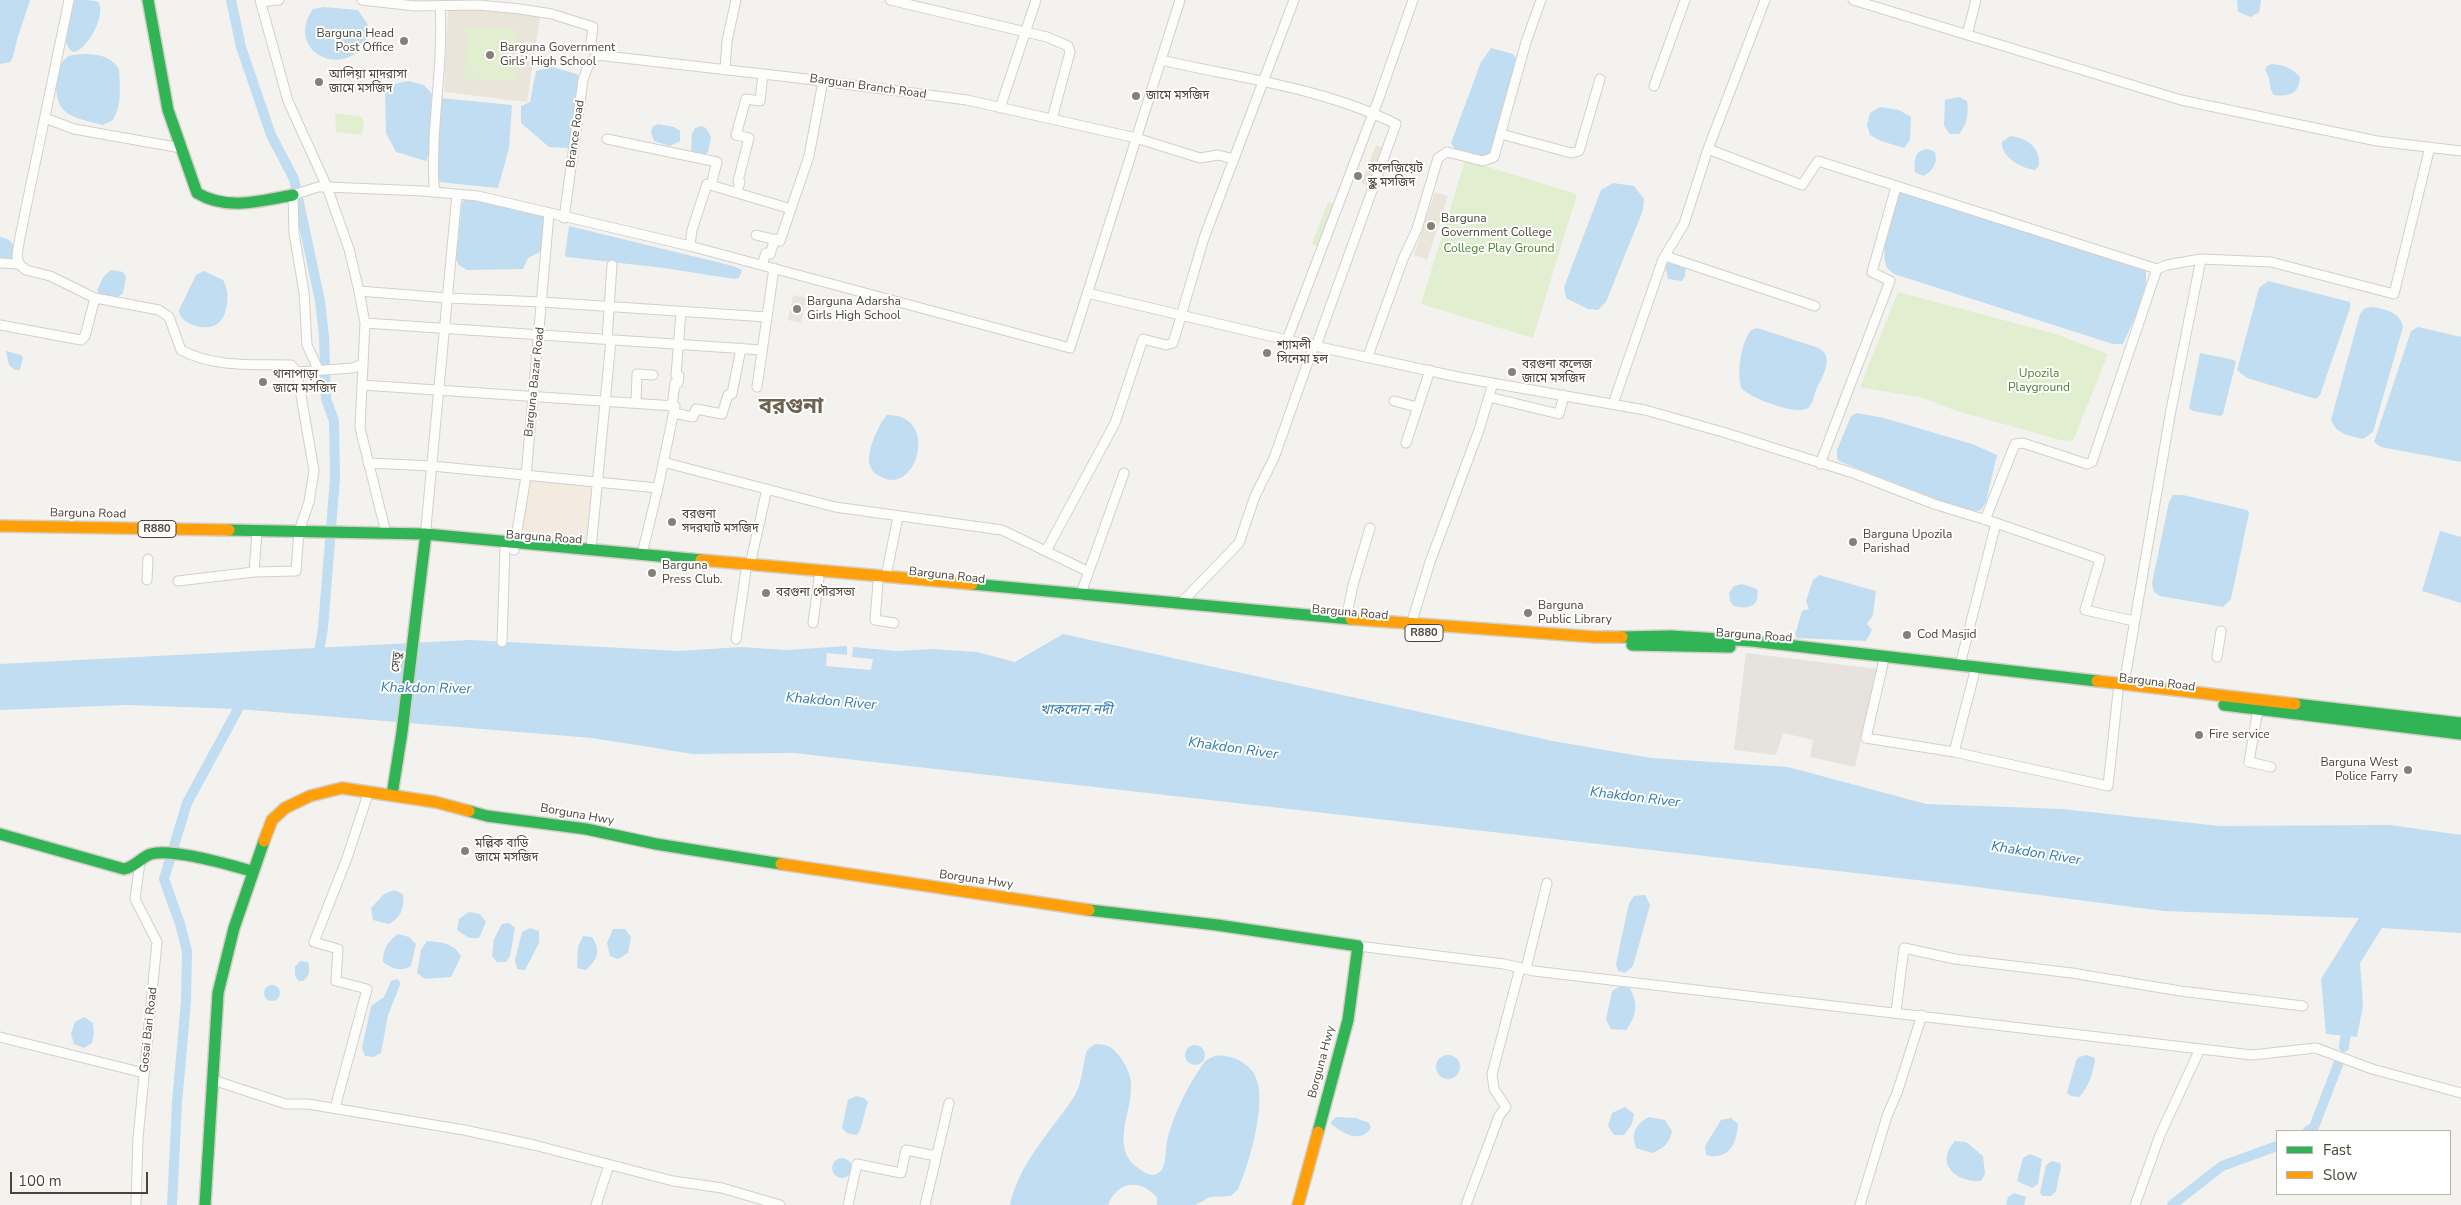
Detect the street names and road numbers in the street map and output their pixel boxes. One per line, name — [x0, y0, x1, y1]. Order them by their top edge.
street label: Barguan Branch Road — [809, 72, 927, 102]
street label: Brance Road — [564, 99, 588, 169]
street label: Barguna Bazar Road — [522, 326, 548, 438]
street label: Barguna Road — [50, 506, 126, 522]
road number: R880 — [138, 520, 176, 538]
street label: Barguna Road — [505, 528, 583, 548]
street label: Barguna Road — [908, 565, 986, 587]
street label: Barguna Road — [1311, 602, 1389, 624]
road number: R880 — [1405, 624, 1443, 641]
street label: Barguna Road — [1715, 626, 1793, 646]
street label: সেতু — [389, 651, 405, 673]
street label: Barguna Road — [2118, 671, 2196, 695]
street label: Borguna Hwy — [539, 801, 615, 829]
street label: Borguna Hwy — [938, 868, 1014, 892]
street label: Gosai Bari Road — [137, 987, 161, 1073]
street label: Borguna Hwy — [1305, 1024, 1339, 1100]

